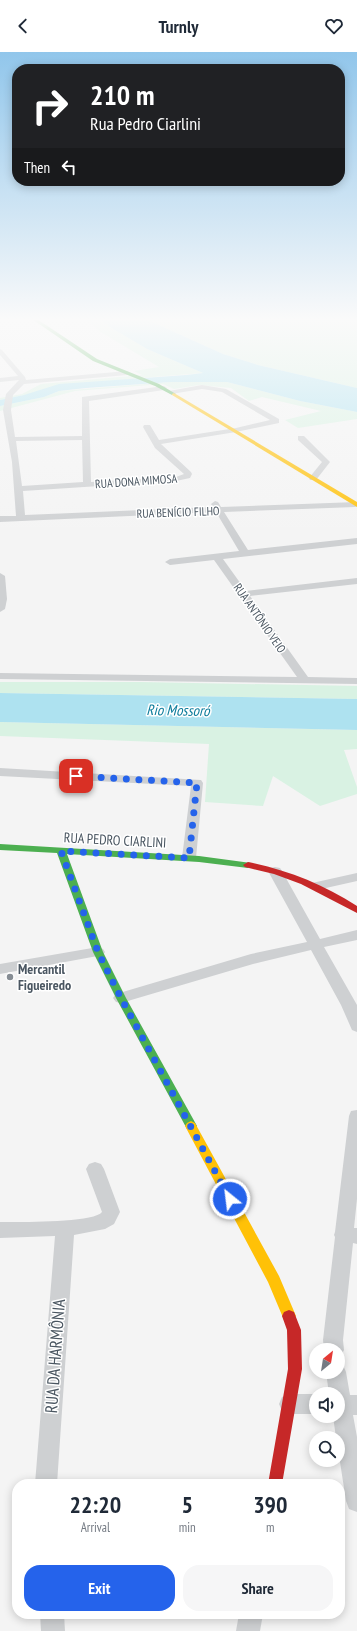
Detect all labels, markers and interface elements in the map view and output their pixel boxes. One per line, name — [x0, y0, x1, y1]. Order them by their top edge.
icon: back — [12, 15, 34, 37]
text: Turnly — [159, 15, 198, 38]
icon: heart — [323, 15, 345, 37]
text: 210 m — [90, 76, 154, 113]
icon: right — [24, 80, 76, 132]
text: Rua Pedro Ciarlini — [90, 112, 201, 135]
icon: left — [58, 156, 80, 178]
text: Then — [24, 158, 50, 177]
street label: RUA DONA MIMOSA — [94, 471, 178, 491]
street label: RUA BENÍCIO FILHO — [136, 503, 220, 521]
street label: RUA ANTÔNIO VEIO — [231, 580, 290, 656]
water label: Rio Mossoró — [146, 700, 211, 720]
pin — [59, 759, 93, 793]
icon: arrive — [65, 765, 87, 787]
street label: RUA PEDRO CIARLINI — [63, 828, 167, 852]
place label: Mercantil Figueiredo — [18, 960, 71, 994]
marker: Mercantil Figueiredo — [5, 972, 15, 982]
position arrow — [209, 1178, 251, 1220]
street label: RUA DA HARMÔNIA — [40, 1298, 70, 1414]
north arrow — [309, 1343, 345, 1379]
map controls — [309, 1343, 345, 1467]
button: sound — [309, 1387, 345, 1423]
button: search — [309, 1431, 345, 1467]
text: 22:20 — [69, 1489, 121, 1520]
text: 5 — [181, 1489, 193, 1520]
text: 390 — [253, 1489, 288, 1520]
text: Arrival — [81, 1519, 110, 1536]
text: min — [179, 1519, 196, 1536]
text: m — [266, 1519, 275, 1536]
button: Exit — [24, 1565, 175, 1611]
button: Share — [183, 1565, 333, 1611]

